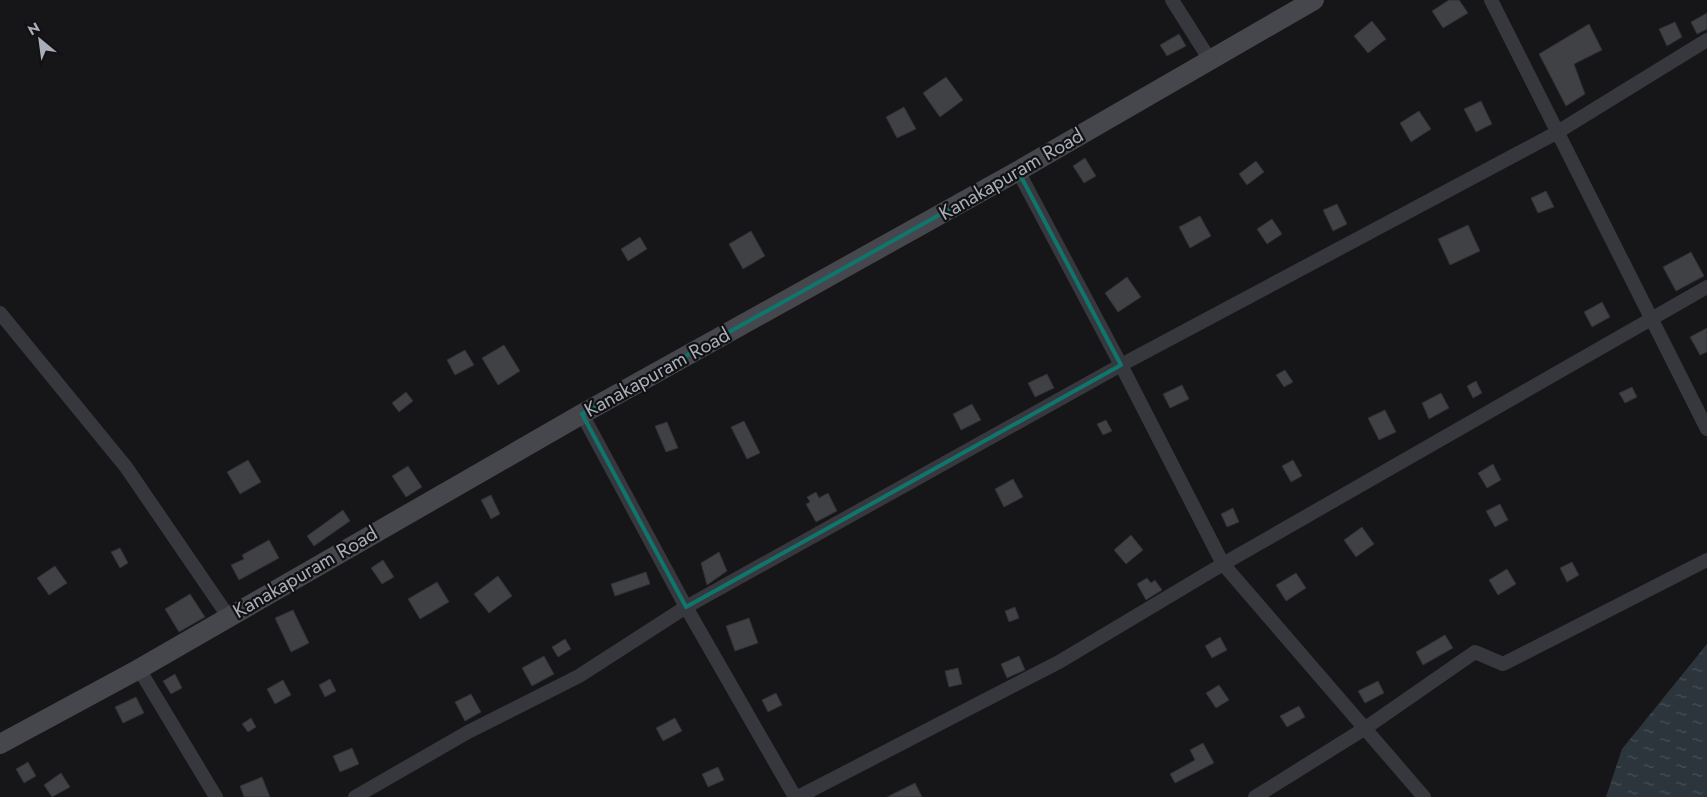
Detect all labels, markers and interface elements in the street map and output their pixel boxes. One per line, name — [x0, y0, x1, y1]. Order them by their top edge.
north arrow — [15, 15, 65, 65]
text: N — [24, 17, 43, 40]
street label: Kanakapuram Road — [934, 121, 1089, 228]
street label: Kanakapuram Road — [579, 320, 735, 425]
street label: Kanakapuram Road — [228, 519, 383, 626]

